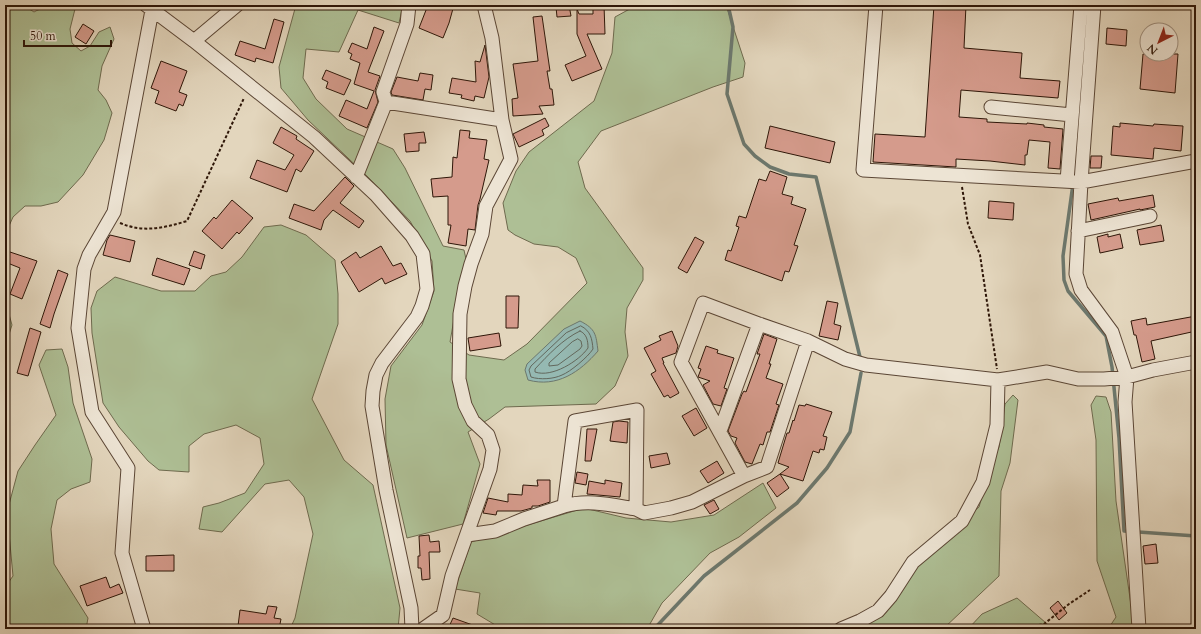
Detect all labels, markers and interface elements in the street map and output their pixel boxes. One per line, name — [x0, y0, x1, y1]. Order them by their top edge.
scale bar — [24, 22, 111, 48]
north arrow — [1139, 22, 1179, 62]
text: 50 m — [30, 28, 57, 44]
text: N — [1144, 40, 1161, 58]

